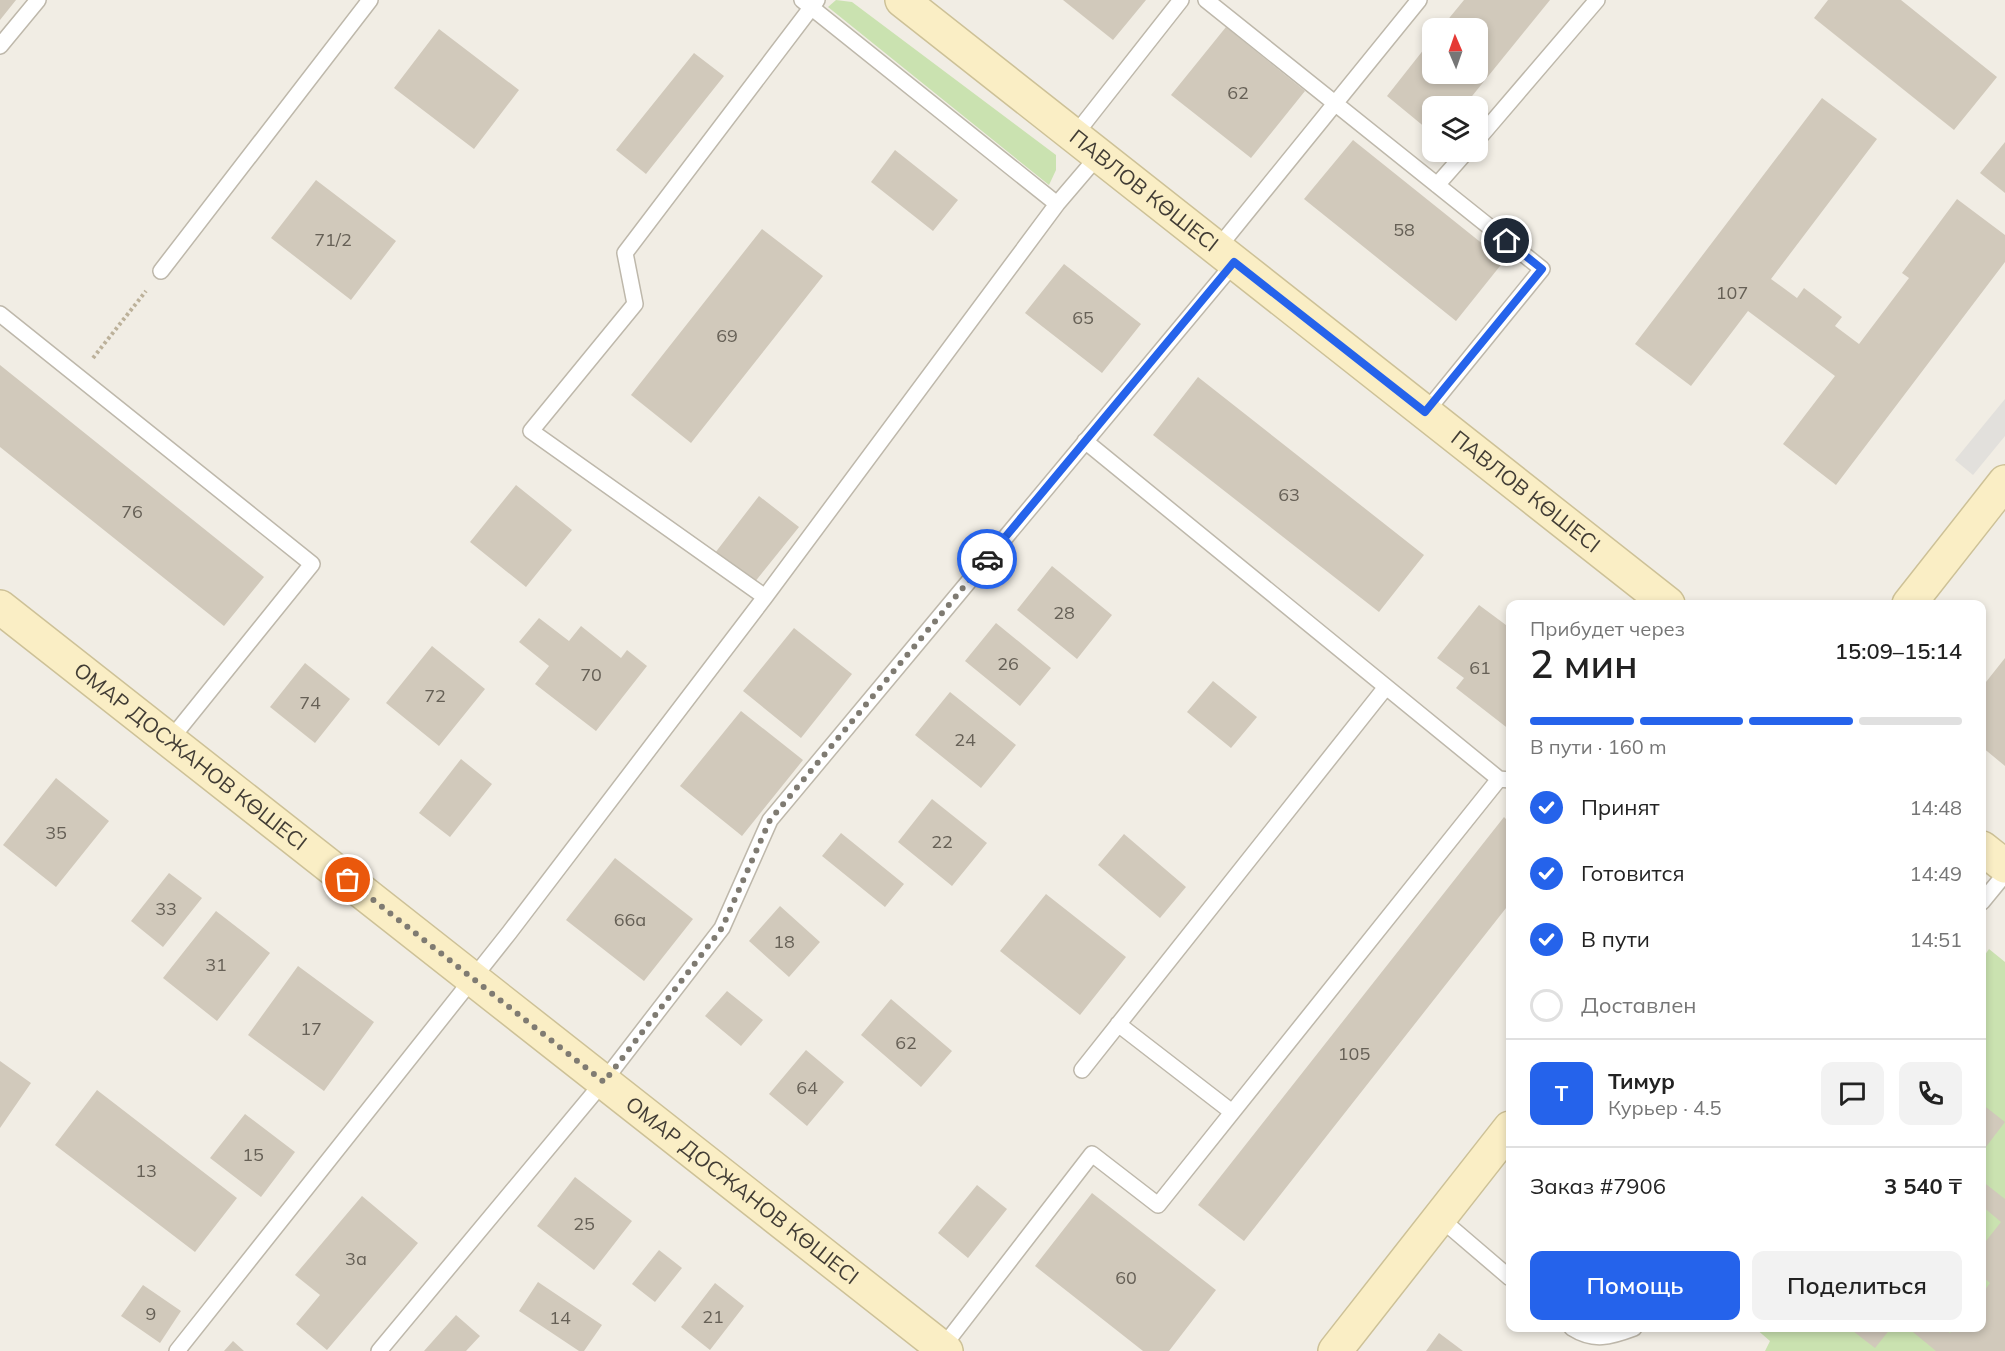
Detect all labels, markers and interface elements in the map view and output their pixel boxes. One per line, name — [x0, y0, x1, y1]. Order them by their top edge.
north arrow — [1422, 18, 1488, 84]
map controls — [1422, 18, 1488, 162]
house number: 62 — [1227, 81, 1249, 104]
button: layers — [1422, 96, 1488, 162]
street label: ПАВЛОВ КӨШЕСІ — [1065, 123, 1224, 257]
pin — [1481, 215, 1532, 266]
house number: 58 — [1393, 218, 1415, 241]
icon: home — [1490, 224, 1523, 257]
house number: 71/2 — [314, 228, 352, 251]
house number: 107 — [1716, 281, 1748, 304]
house number: 65 — [1072, 306, 1094, 329]
house number: 69 — [716, 324, 738, 347]
street label: ПАВЛОВ КӨШЕСІ — [1446, 424, 1606, 558]
house number: 63 — [1278, 483, 1300, 506]
house number: 76 — [121, 500, 143, 523]
courier — [957, 529, 1017, 589]
icon: car — [971, 543, 1004, 576]
house number: 28 — [1053, 601, 1075, 624]
text: Прибудет через — [1530, 616, 1685, 641]
text: 15:09–15:14 — [1835, 637, 1962, 665]
text: 2 мин — [1530, 639, 1638, 688]
house number: 26 — [997, 652, 1019, 675]
street label: ОМАР ДОСЖАНОВ КӨШЕСІ — [69, 656, 312, 855]
house number: 61 — [1469, 656, 1491, 679]
house number: 70 — [580, 663, 602, 686]
house number: 72 — [424, 684, 446, 707]
house number: 74 — [299, 691, 321, 714]
house number: 24 — [954, 728, 976, 751]
text: В пути · 160 m — [1530, 734, 1666, 759]
icon: check — [1530, 791, 1563, 824]
text: Принят — [1581, 793, 1660, 821]
text: 14:48 — [1909, 795, 1962, 820]
house number: 35 — [45, 821, 67, 844]
house number: 22 — [931, 830, 953, 853]
pin — [322, 854, 373, 905]
icon: check — [1530, 857, 1563, 890]
text: Готовится — [1581, 859, 1685, 887]
text: 14:49 — [1909, 861, 1962, 886]
icon: bag — [331, 863, 364, 896]
house number: 33 — [155, 897, 177, 920]
house number: 66а — [614, 908, 646, 931]
icon: check — [1530, 923, 1563, 956]
text: В пути — [1581, 925, 1650, 953]
text: 14:51 — [1909, 927, 1962, 952]
house number: 18 — [773, 930, 795, 953]
house number: 31 — [205, 953, 227, 976]
text: Доставлен — [1581, 991, 1697, 1019]
house number: 17 — [300, 1017, 322, 1040]
house number: 62 — [895, 1031, 917, 1054]
house number: 105 — [1338, 1042, 1370, 1065]
button: chat — [1821, 1062, 1884, 1125]
button: phone — [1899, 1062, 1962, 1125]
text: Тимур — [1608, 1067, 1675, 1095]
house number: 64 — [796, 1076, 818, 1099]
text: Т — [1555, 1079, 1568, 1107]
street label: ОМАР ДОСЖАНОВ КӨШЕСІ — [621, 1090, 864, 1289]
text: Курьер · 4.5 — [1608, 1095, 1722, 1120]
house number: 15 — [242, 1143, 264, 1166]
house number: 13 — [135, 1159, 157, 1182]
text: Заказ #7906 — [1530, 1172, 1666, 1200]
text: 3 540 ₸ — [1884, 1172, 1962, 1200]
house number: 25 — [573, 1212, 595, 1235]
house number: 3а — [345, 1247, 367, 1270]
button: Помощь — [1530, 1251, 1740, 1320]
button: Поделиться — [1752, 1251, 1962, 1320]
house number: 60 — [1115, 1266, 1137, 1289]
house number: 9 — [146, 1302, 156, 1325]
house number: 21 — [702, 1305, 724, 1328]
house number: 14 — [549, 1306, 571, 1329]

